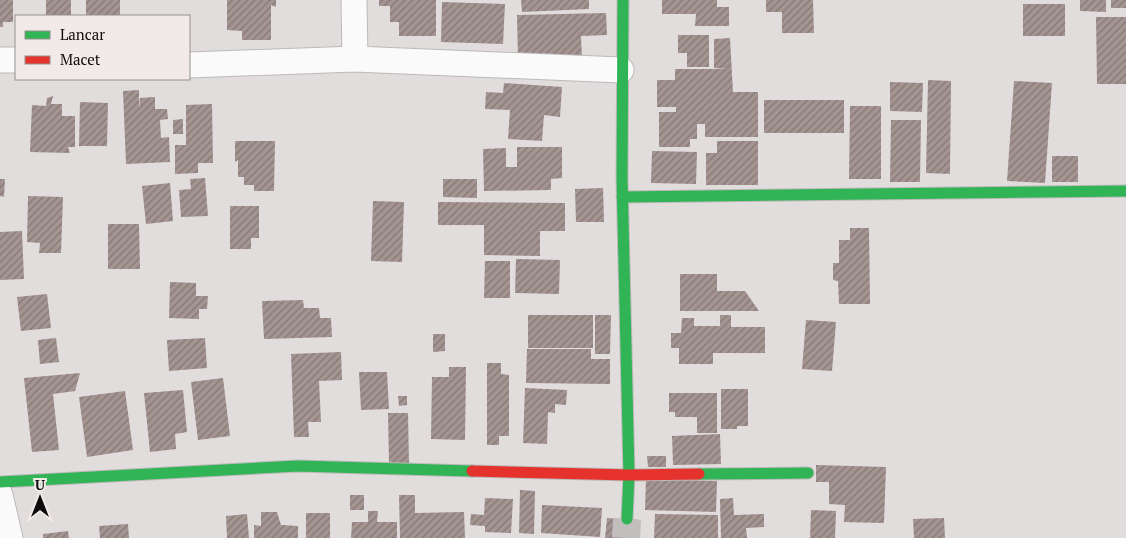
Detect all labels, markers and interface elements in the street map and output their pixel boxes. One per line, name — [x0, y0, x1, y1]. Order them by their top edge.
legend — [15, 15, 190, 80]
text: Lancar — [60, 24, 105, 44]
text: Macet — [60, 49, 101, 69]
north arrow — [15, 473, 65, 523]
text: U — [35, 475, 45, 494]

